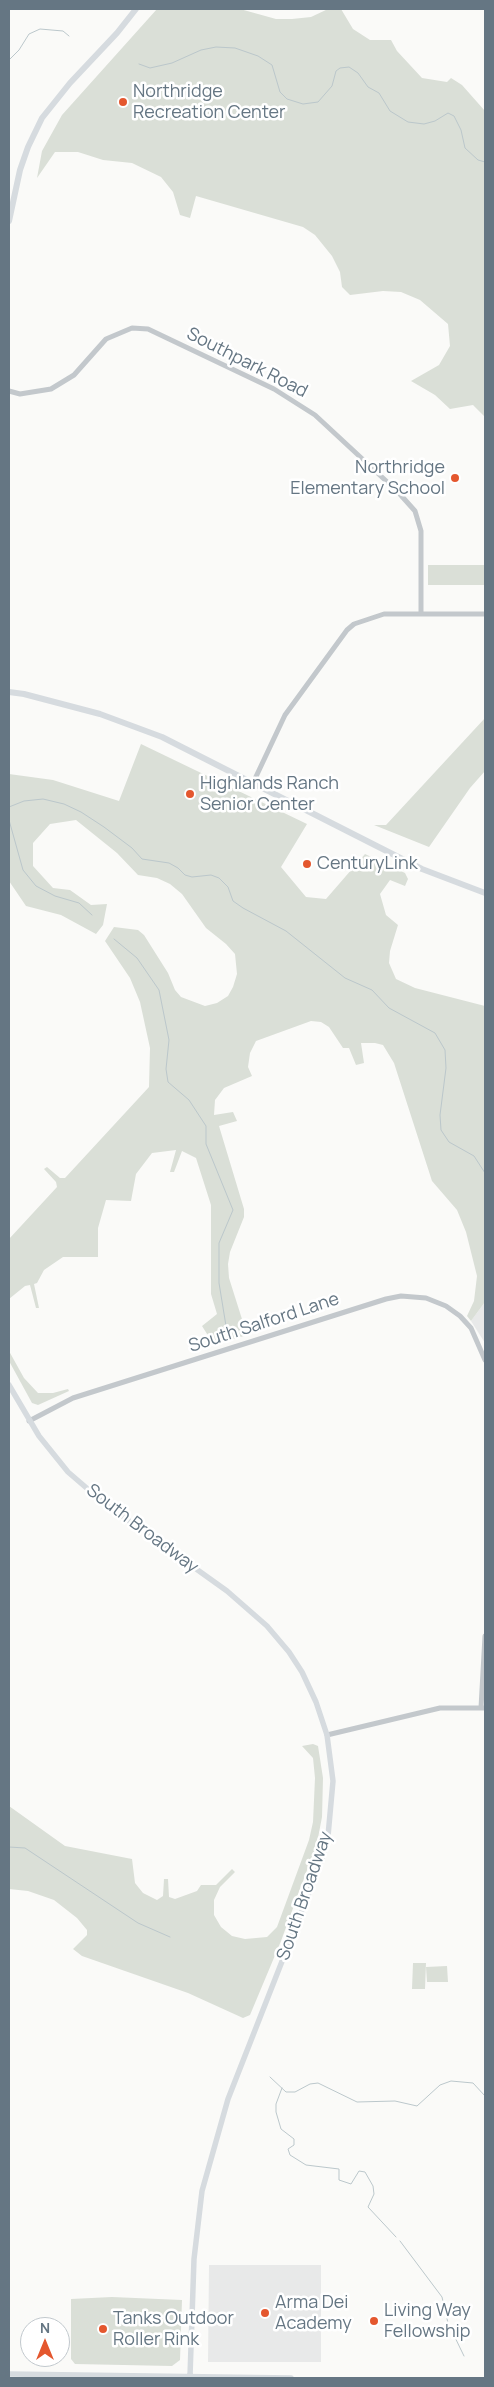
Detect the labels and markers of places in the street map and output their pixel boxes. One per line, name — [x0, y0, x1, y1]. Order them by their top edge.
place label: Northridge Recreation Center — [133, 81, 286, 124]
marker: Northridge Recreation Center — [117, 96, 129, 108]
place label: Northridge Elementary School — [290, 457, 445, 499]
marker: Northridge Elementary School — [449, 472, 461, 484]
place label: Highlands Ranch Senior Center — [200, 773, 339, 816]
marker: Highlands Ranch Senior Center — [184, 788, 196, 800]
place label: CenturyLink — [317, 853, 418, 875]
marker: CenturyLink — [301, 858, 313, 870]
place label: Arma Dei Academy — [275, 2292, 352, 2334]
place label: Living Way Fellowship — [384, 2300, 471, 2342]
marker: Arma Dei Academy — [259, 2307, 271, 2319]
place label: Tanks Outdoor Roller Rink — [113, 2308, 234, 2350]
marker: Living Way Fellowship — [368, 2315, 380, 2327]
marker: Tanks Outdoor Roller Rink — [97, 2323, 109, 2335]

